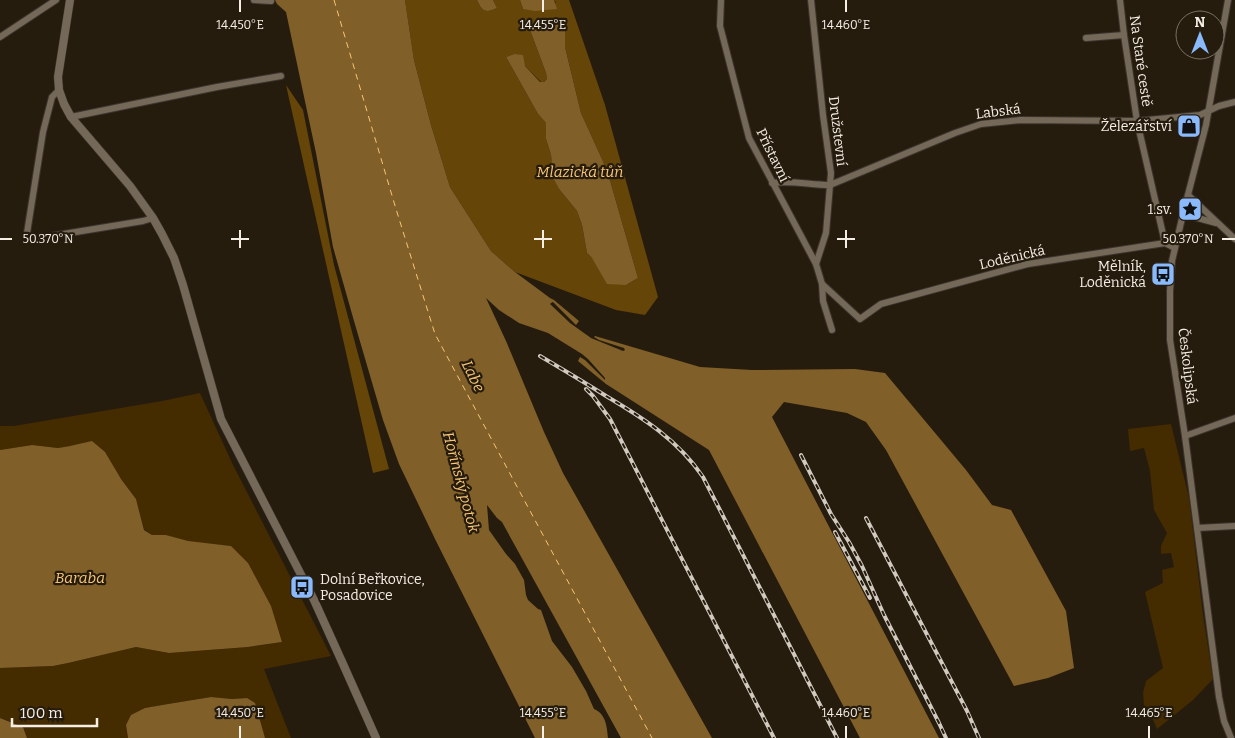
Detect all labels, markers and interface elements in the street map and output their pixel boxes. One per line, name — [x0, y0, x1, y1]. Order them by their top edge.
north arrow — [1175, 10, 1225, 60]
street label: Na Staré cestě — [1126, 14, 1155, 108]
text: N — [1195, 14, 1206, 31]
text: 14.450°E — [216, 18, 264, 32]
text: 14.455°E — [520, 18, 566, 32]
text: 14.460°E — [822, 18, 870, 32]
street label: Družstevní — [825, 95, 850, 168]
street label: Labská — [975, 100, 1022, 123]
shop icon: Železářství — [1176, 113, 1202, 139]
place label: Železářství — [1101, 118, 1173, 135]
street label: Přístavní — [752, 126, 793, 186]
water label: Mlazická tůň — [537, 163, 623, 181]
place icon: 1.sv. — [1177, 196, 1203, 222]
place label: 1.sv. — [1148, 201, 1172, 218]
text: 50.370°N — [23, 232, 74, 246]
text: 50.370°N — [1163, 232, 1214, 246]
street label: Loděnická — [978, 242, 1047, 273]
place label: Mělník, Loděnická — [1079, 258, 1146, 291]
bus stop icon: Mělník, Loděnická — [1150, 261, 1176, 287]
street label: Českolipská — [1174, 327, 1202, 406]
water label: Labe — [458, 357, 488, 395]
water label: Hořínský potok — [439, 430, 483, 535]
water label: Baraba — [55, 569, 105, 587]
place label: Dolní Beřkovice, Posadovice — [320, 571, 425, 604]
bus stop icon: Dolní Beřkovice, Posadovice — [289, 574, 315, 600]
scale bar — [12, 696, 98, 728]
text: 100 m — [20, 704, 63, 722]
text: 14.450°E — [216, 706, 264, 720]
text: 14.455°E — [520, 706, 566, 720]
text: 14.460°E — [822, 706, 870, 720]
text: 14.465°E — [1126, 706, 1172, 720]

